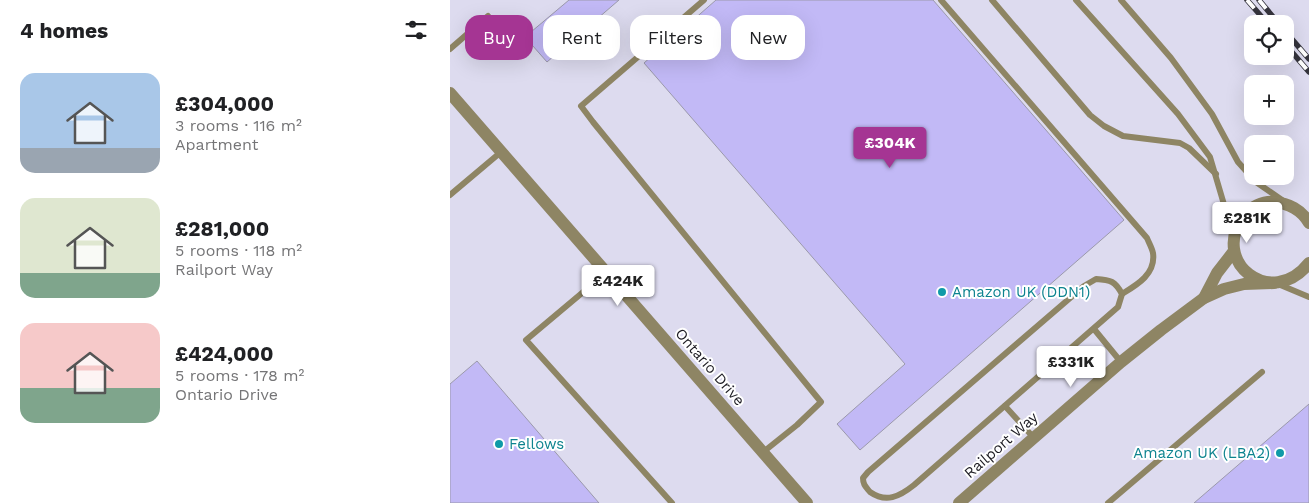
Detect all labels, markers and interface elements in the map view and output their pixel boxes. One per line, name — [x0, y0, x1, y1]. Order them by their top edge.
chip: Buy — [465, 15, 533, 60]
chip: Rent — [543, 15, 620, 60]
chip: Filters — [630, 15, 721, 60]
chip: New — [731, 15, 805, 60]
map controls — [1244, 15, 1294, 185]
button: locate — [1244, 15, 1294, 65]
icon: filters — [402, 16, 430, 44]
text: 4 homes — [20, 18, 108, 43]
button: + — [1244, 75, 1294, 125]
text: £304,000 — [175, 91, 274, 116]
icon: home — [60, 93, 120, 153]
text: 3 rooms · 116 m² — [175, 116, 302, 135]
pin: £304K — [855, 126, 925, 169]
text: £304K — [864, 133, 916, 152]
text: Apartment — [175, 135, 258, 154]
button: − — [1244, 135, 1294, 185]
pin: £281K — [1212, 202, 1282, 244]
text: £281K — [1223, 208, 1271, 227]
text: £281,000 — [175, 216, 269, 241]
icon: home — [60, 218, 120, 278]
text: 5 rooms · 118 m² — [175, 241, 302, 260]
text: Railport Way — [175, 260, 273, 279]
pin: £424K — [583, 264, 653, 307]
text: £424K — [593, 271, 643, 290]
place label: Amazon UK (DDN1) — [952, 283, 1090, 301]
marker: Amazon UK (DDN1) — [936, 286, 948, 298]
street label: Ontario Drive — [672, 325, 748, 409]
text: £424,000 — [175, 341, 274, 366]
icon: home — [60, 343, 120, 403]
pin: £331K — [1036, 346, 1106, 388]
text: £331K — [1048, 352, 1094, 371]
text: 5 rooms · 178 m² — [175, 366, 304, 385]
text: Ontario Drive — [175, 385, 278, 404]
street label: Railport Way — [960, 408, 1042, 482]
place label: Fellows — [509, 435, 564, 453]
marker: Fellows — [493, 438, 505, 450]
place label: Amazon UK (LBA2) — [1133, 444, 1270, 462]
marker: Amazon UK (LBA2) — [1274, 447, 1286, 459]

